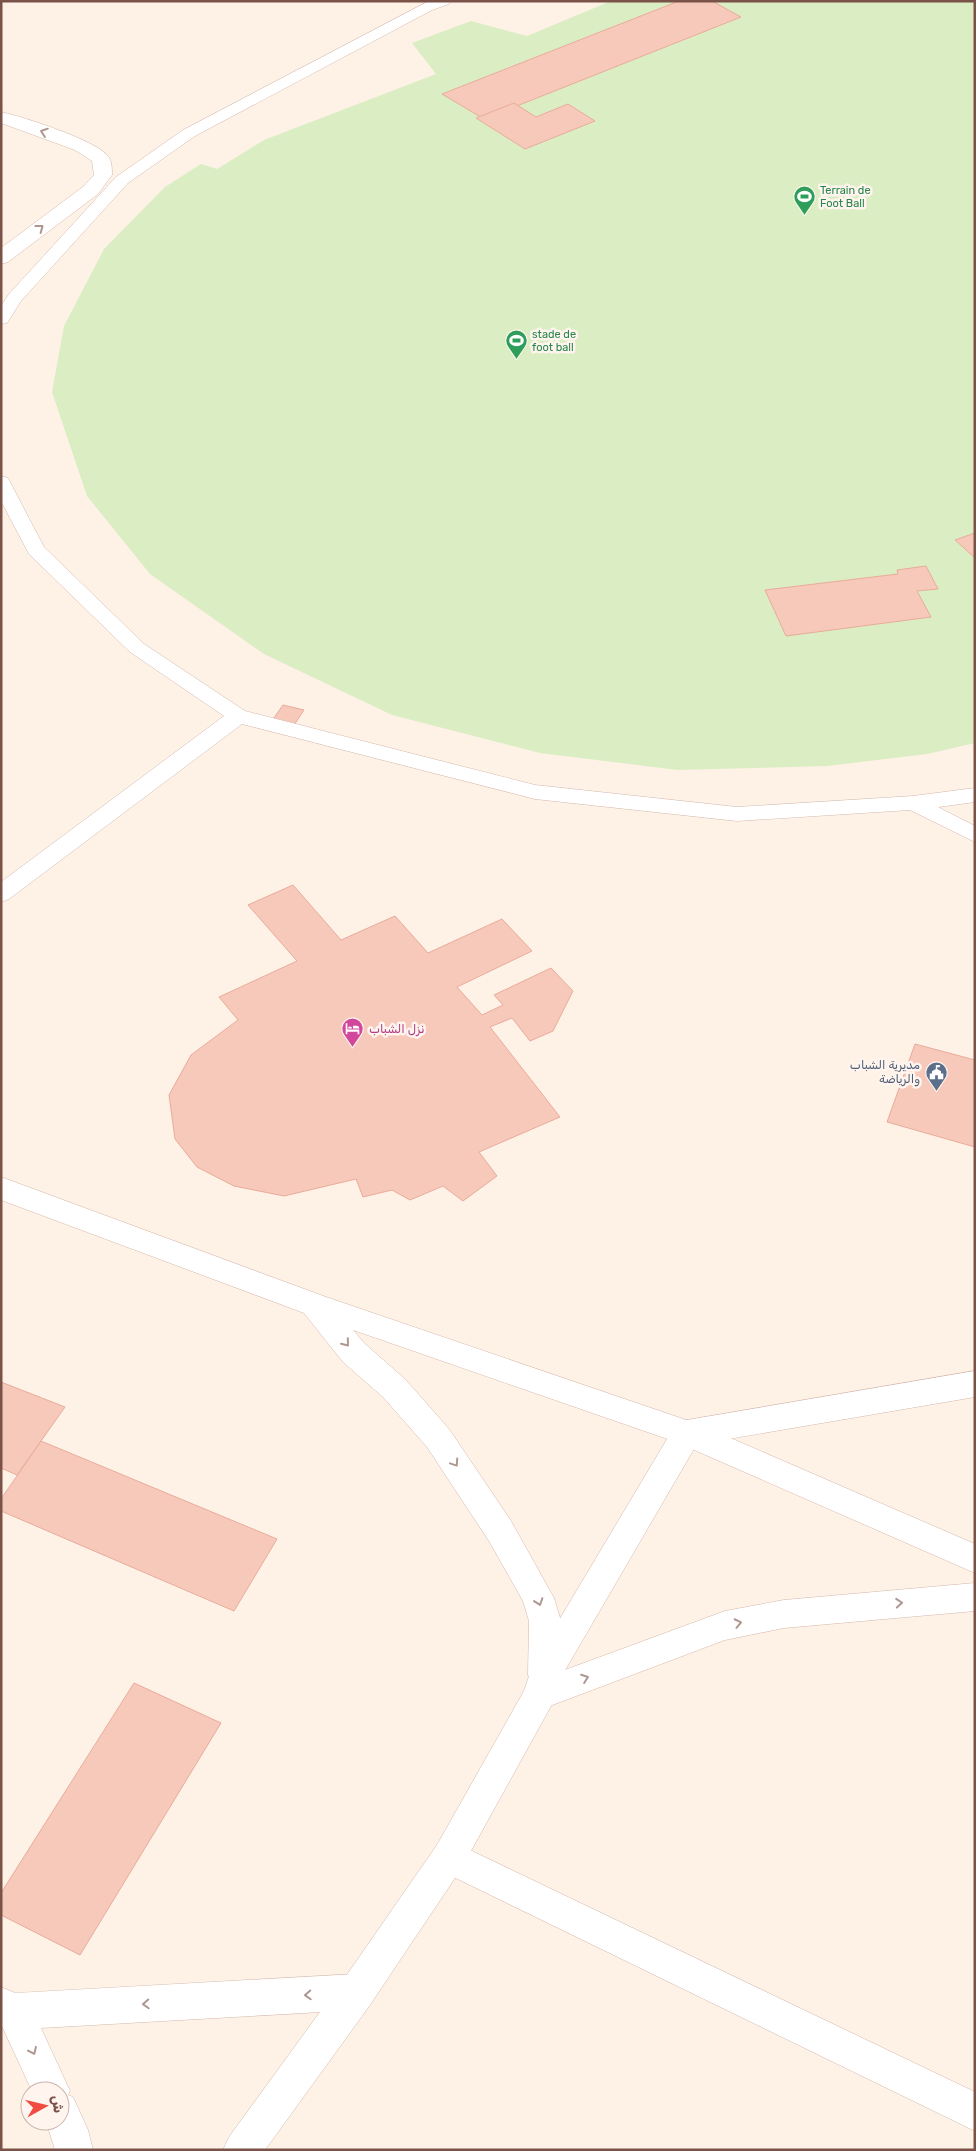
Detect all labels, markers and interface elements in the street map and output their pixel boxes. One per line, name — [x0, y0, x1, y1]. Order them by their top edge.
one-way arrow — [40, 128, 49, 138]
sports icon: Terrain de Foot Ball — [792, 184, 816, 215]
place label: Terrain de Foot Ball — [820, 184, 871, 210]
one-way arrow — [34, 226, 43, 234]
sports icon: stade de foot ball — [504, 328, 528, 359]
place label: stade de foot ball — [532, 328, 576, 354]
hotel icon: نزل الشباب — [341, 1017, 365, 1048]
place label: نزل الشباب — [369, 1022, 424, 1037]
place label: مديرية الشباب والرياضة — [850, 1058, 920, 1087]
public building icon: مديرية الشباب والرياضة — [924, 1060, 948, 1091]
one-way arrow — [340, 1337, 349, 1346]
one-way arrow — [449, 1457, 458, 1467]
one-way arrow — [533, 1597, 543, 1605]
one-way arrow — [895, 1598, 903, 1609]
one-way arrow — [733, 1618, 742, 1629]
one-way arrow — [580, 1674, 589, 1684]
one-way arrow — [304, 1989, 312, 2000]
one-way arrow — [142, 1998, 150, 2009]
one-way arrow — [26, 2046, 37, 2055]
north arrow — [20, 2081, 70, 2131]
text: ش — [48, 2094, 67, 2114]

